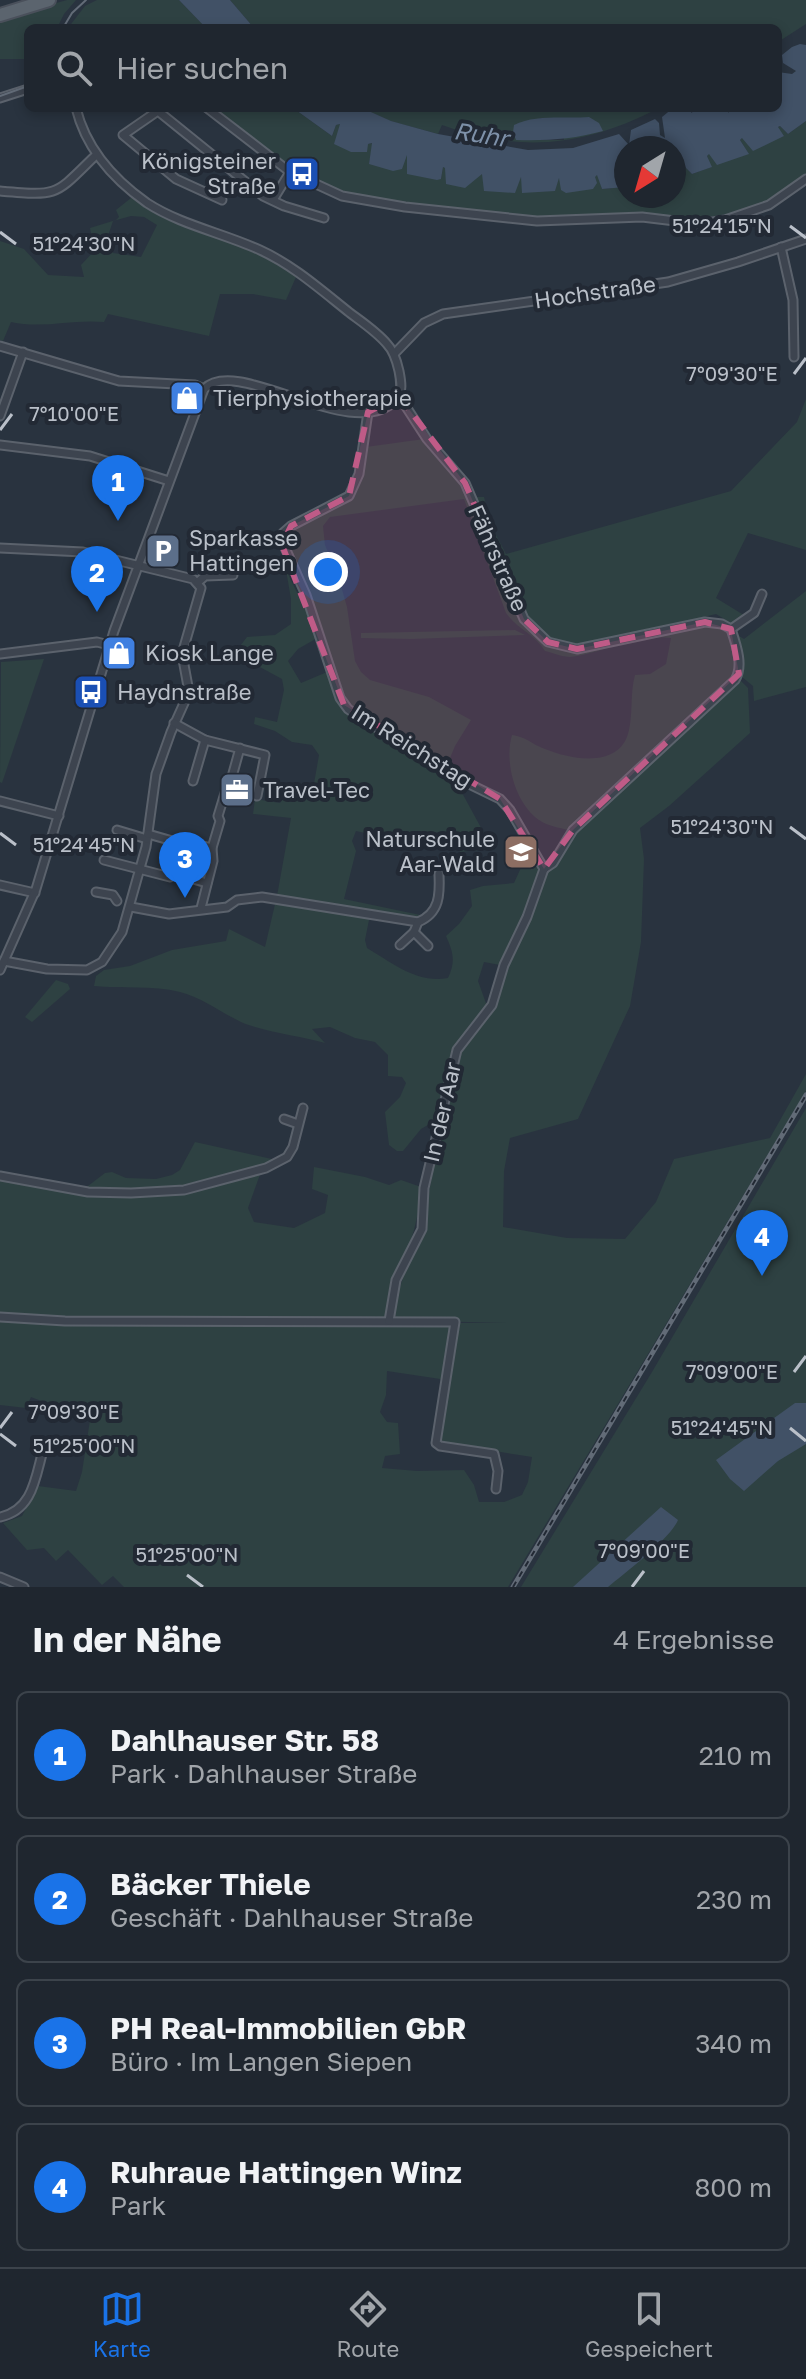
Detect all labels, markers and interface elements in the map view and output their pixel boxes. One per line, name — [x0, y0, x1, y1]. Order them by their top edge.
search box — [24, 24, 782, 112]
icon: search — [52, 46, 96, 90]
text: Hier suchen — [116, 50, 288, 86]
water label: Ruhr — [452, 115, 514, 153]
north arrow — [614, 136, 686, 208]
place label: Königsteiner Straße — [141, 147, 276, 199]
bus stop icon: Königsteiner Straße — [283, 155, 321, 193]
text: 51°24'15"N — [672, 213, 772, 237]
text: 51°24'30"N — [33, 231, 135, 255]
street label: Hochstraße — [533, 270, 657, 313]
text: 7°09'30"E — [686, 361, 778, 385]
shop icon: Tierphysiotherapie — [168, 379, 206, 417]
place label: Tierphysiotherapie — [213, 384, 412, 411]
text: 7°10'00"E — [29, 401, 119, 425]
pin: 1 — [92, 455, 144, 521]
street label: Fährstraße — [463, 500, 534, 615]
place label: Sparkasse Hattingen — [189, 524, 298, 576]
parking icon: Sparkasse Hattingen — [144, 532, 182, 570]
pin: 2 — [71, 546, 123, 612]
your location — [308, 552, 348, 592]
shop icon: Kiosk Lange — [100, 634, 138, 672]
place label: Kiosk Lange — [145, 639, 274, 666]
bus stop icon: Haydnstraße — [72, 673, 110, 711]
place label: Haydnstraße — [117, 678, 251, 705]
street label: Im Reichstag — [347, 698, 478, 793]
office icon: Travel-Tec — [218, 771, 256, 809]
place label: Travel-Tec — [263, 776, 370, 803]
text: 51°24'30"N — [671, 814, 773, 838]
place label: Naturschule Aar-Wald — [365, 825, 495, 877]
text: 51°24'45"N — [33, 832, 135, 856]
pin: 3 — [159, 832, 211, 898]
school or university icon: Naturschule Aar-Wald — [502, 833, 540, 871]
street label: In der Aar — [417, 1059, 466, 1165]
pin: 4 — [736, 1210, 788, 1276]
text: 7°09'00"E — [686, 1359, 778, 1383]
text: 7°09'30"E — [28, 1399, 120, 1423]
text: 51°24'45"N — [671, 1415, 773, 1439]
text: 51°25'00"N — [33, 1433, 135, 1457]
text: 7°09'00"E — [598, 1538, 690, 1562]
text: 51°25'00"N — [136, 1542, 238, 1566]
text: In der Nähe — [32, 1619, 222, 1659]
text: 4 Ergebnisse — [613, 1624, 774, 1655]
text: Dahlhauser Str. 58 — [110, 1722, 379, 1758]
text: 1 — [53, 1740, 67, 1771]
text: 210 m — [699, 1740, 772, 1771]
text: Park · Dahlhauser Straße — [110, 1758, 417, 1789]
text: Bäcker Thiele — [110, 1866, 311, 1902]
text: 2 — [52, 1884, 68, 1915]
text: 230 m — [696, 1884, 772, 1915]
text: Geschäft · Dahlhauser Straße — [110, 1902, 473, 1933]
text: PH Real-Immobilien GbR — [110, 2010, 467, 2046]
text: 3 — [52, 2028, 68, 2059]
text: 340 m — [695, 2028, 772, 2059]
text: Büro · Im Langen Siepen — [110, 2046, 412, 2077]
text: Ruhraue Hattingen Winz — [110, 2154, 462, 2190]
text: 4 — [52, 2172, 68, 2203]
text: 800 m — [694, 2172, 772, 2203]
text: Park — [110, 2190, 166, 2221]
tab: Karte — [93, 2287, 151, 2362]
tab: Route — [336, 2287, 399, 2362]
tab: Gespeichert — [585, 2287, 713, 2362]

